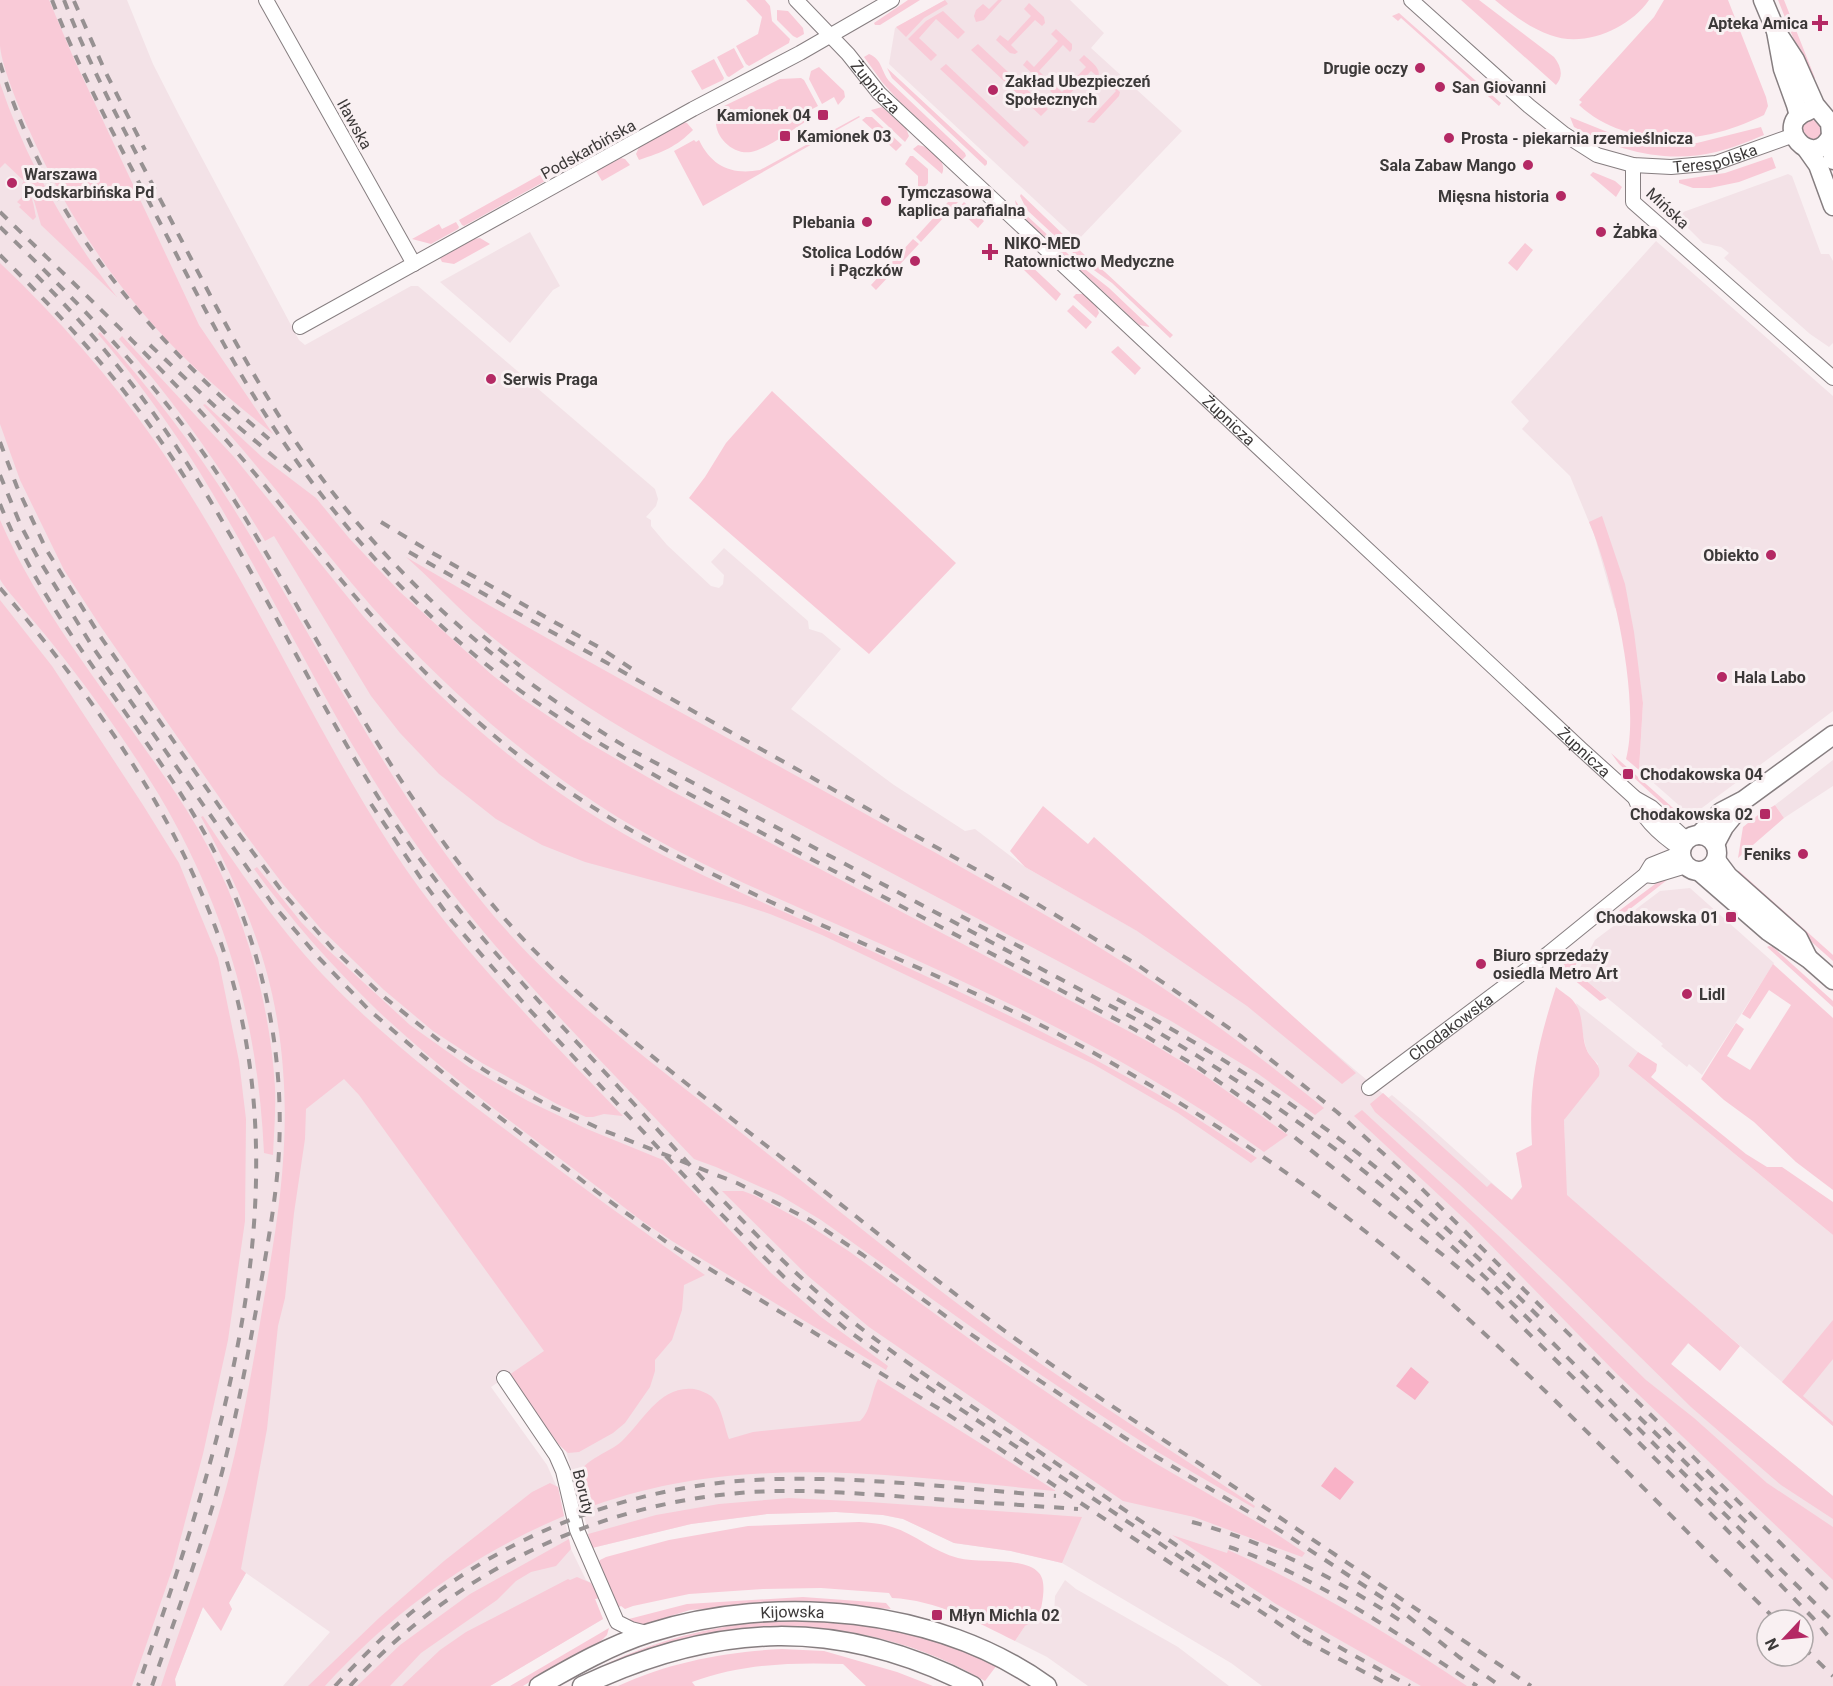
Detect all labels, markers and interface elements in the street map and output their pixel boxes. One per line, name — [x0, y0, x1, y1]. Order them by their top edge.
place label: Apteka Amica — [1708, 14, 1808, 33]
marker: Apteka Amica — [1813, 16, 1827, 30]
street label: Żupnicza — [847, 57, 904, 118]
place label: Drugie oczy — [1323, 59, 1409, 78]
marker: Drugie oczy — [1413, 61, 1427, 75]
place label: Zakład Ubezpieczeń Społecznych — [1005, 72, 1150, 109]
place label: San Giovanni — [1452, 78, 1546, 97]
marker: San Giovanni — [1433, 80, 1447, 94]
marker: Zakład Ubezpieczeń Społecznych — [986, 83, 1000, 97]
street label: Iławska — [333, 96, 376, 153]
place label: Kamionek 04 — [717, 106, 811, 125]
marker: Kamionek 04 — [816, 108, 830, 122]
street label: Podskarbińska — [538, 116, 639, 183]
place label: Kamionek 03 — [797, 127, 891, 146]
marker: Kamionek 03 — [778, 129, 792, 143]
place label: Prosta - piekarnia rzemieślnicza — [1461, 129, 1693, 148]
marker: Prosta - piekarnia rzemieślnicza — [1442, 131, 1456, 145]
street label: Terespolska — [1672, 140, 1760, 177]
place label: Sala Zabaw Mango — [1380, 156, 1516, 175]
marker: Sala Zabaw Mango — [1521, 158, 1535, 172]
place label: Warszawa Podskarbińska Pd — [24, 165, 154, 202]
marker: Warszawa Podskarbińska Pd — [5, 176, 19, 190]
place label: Tymczasowa kaplica parafialna — [898, 183, 1026, 220]
street label: Mińska — [1642, 184, 1693, 233]
place label: Mięsna historia — [1438, 187, 1549, 206]
marker: Mięsna historia — [1554, 189, 1568, 203]
marker: Tymczasowa kaplica parafialna — [879, 194, 893, 208]
place label: Plebania — [792, 213, 855, 232]
marker: Plebania — [860, 215, 874, 229]
place label: Żabka — [1613, 223, 1658, 242]
marker: Żabka — [1594, 225, 1608, 239]
place label: NIKO-MED Ratownictwo Medyczne — [1004, 234, 1175, 271]
place label: Stolica Lodów i Pączków — [802, 243, 903, 280]
marker: NIKO-MED Ratownictwo Medyczne — [981, 243, 999, 261]
marker: Stolica Lodów i Pączków — [908, 254, 922, 268]
place label: Serwis Praga — [503, 370, 598, 389]
marker: Serwis Praga — [484, 372, 498, 386]
street label: Żupnicza — [1199, 391, 1259, 450]
place label: Obiekto — [1703, 546, 1759, 565]
marker: Obiekto — [1764, 548, 1778, 562]
place label: Hala Labo — [1734, 668, 1806, 687]
marker: Hala Labo — [1715, 670, 1729, 684]
street label: Żupnicza — [1554, 723, 1614, 781]
place label: Chodakowska 04 — [1640, 765, 1763, 784]
marker: Chodakowska 04 — [1621, 767, 1635, 781]
place label: Chodakowska 02 — [1630, 805, 1753, 824]
marker: Chodakowska 02 — [1758, 807, 1772, 821]
place label: Feniks — [1744, 845, 1791, 864]
marker: Feniks — [1796, 847, 1810, 861]
place label: Chodakowska 01 — [1596, 908, 1719, 927]
marker: Chodakowska 01 — [1724, 910, 1738, 924]
place label: Biuro sprzedaży osiedla Metro Art — [1493, 946, 1619, 983]
marker: Biuro sprzedaży osiedla Metro Art — [1474, 957, 1488, 971]
place label: Lidl — [1699, 985, 1725, 1004]
marker: Lidl — [1680, 987, 1694, 1001]
street label: Chodakowska — [1405, 989, 1497, 1065]
street label: Boruty — [569, 1467, 598, 1517]
street label: Kijowska — [760, 1602, 825, 1622]
place label: Młyn Michla 02 — [949, 1606, 1060, 1625]
marker: Młyn Michla 02 — [930, 1608, 944, 1622]
north arrow — [1755, 1608, 1815, 1668]
text: N — [1761, 1635, 1783, 1654]

